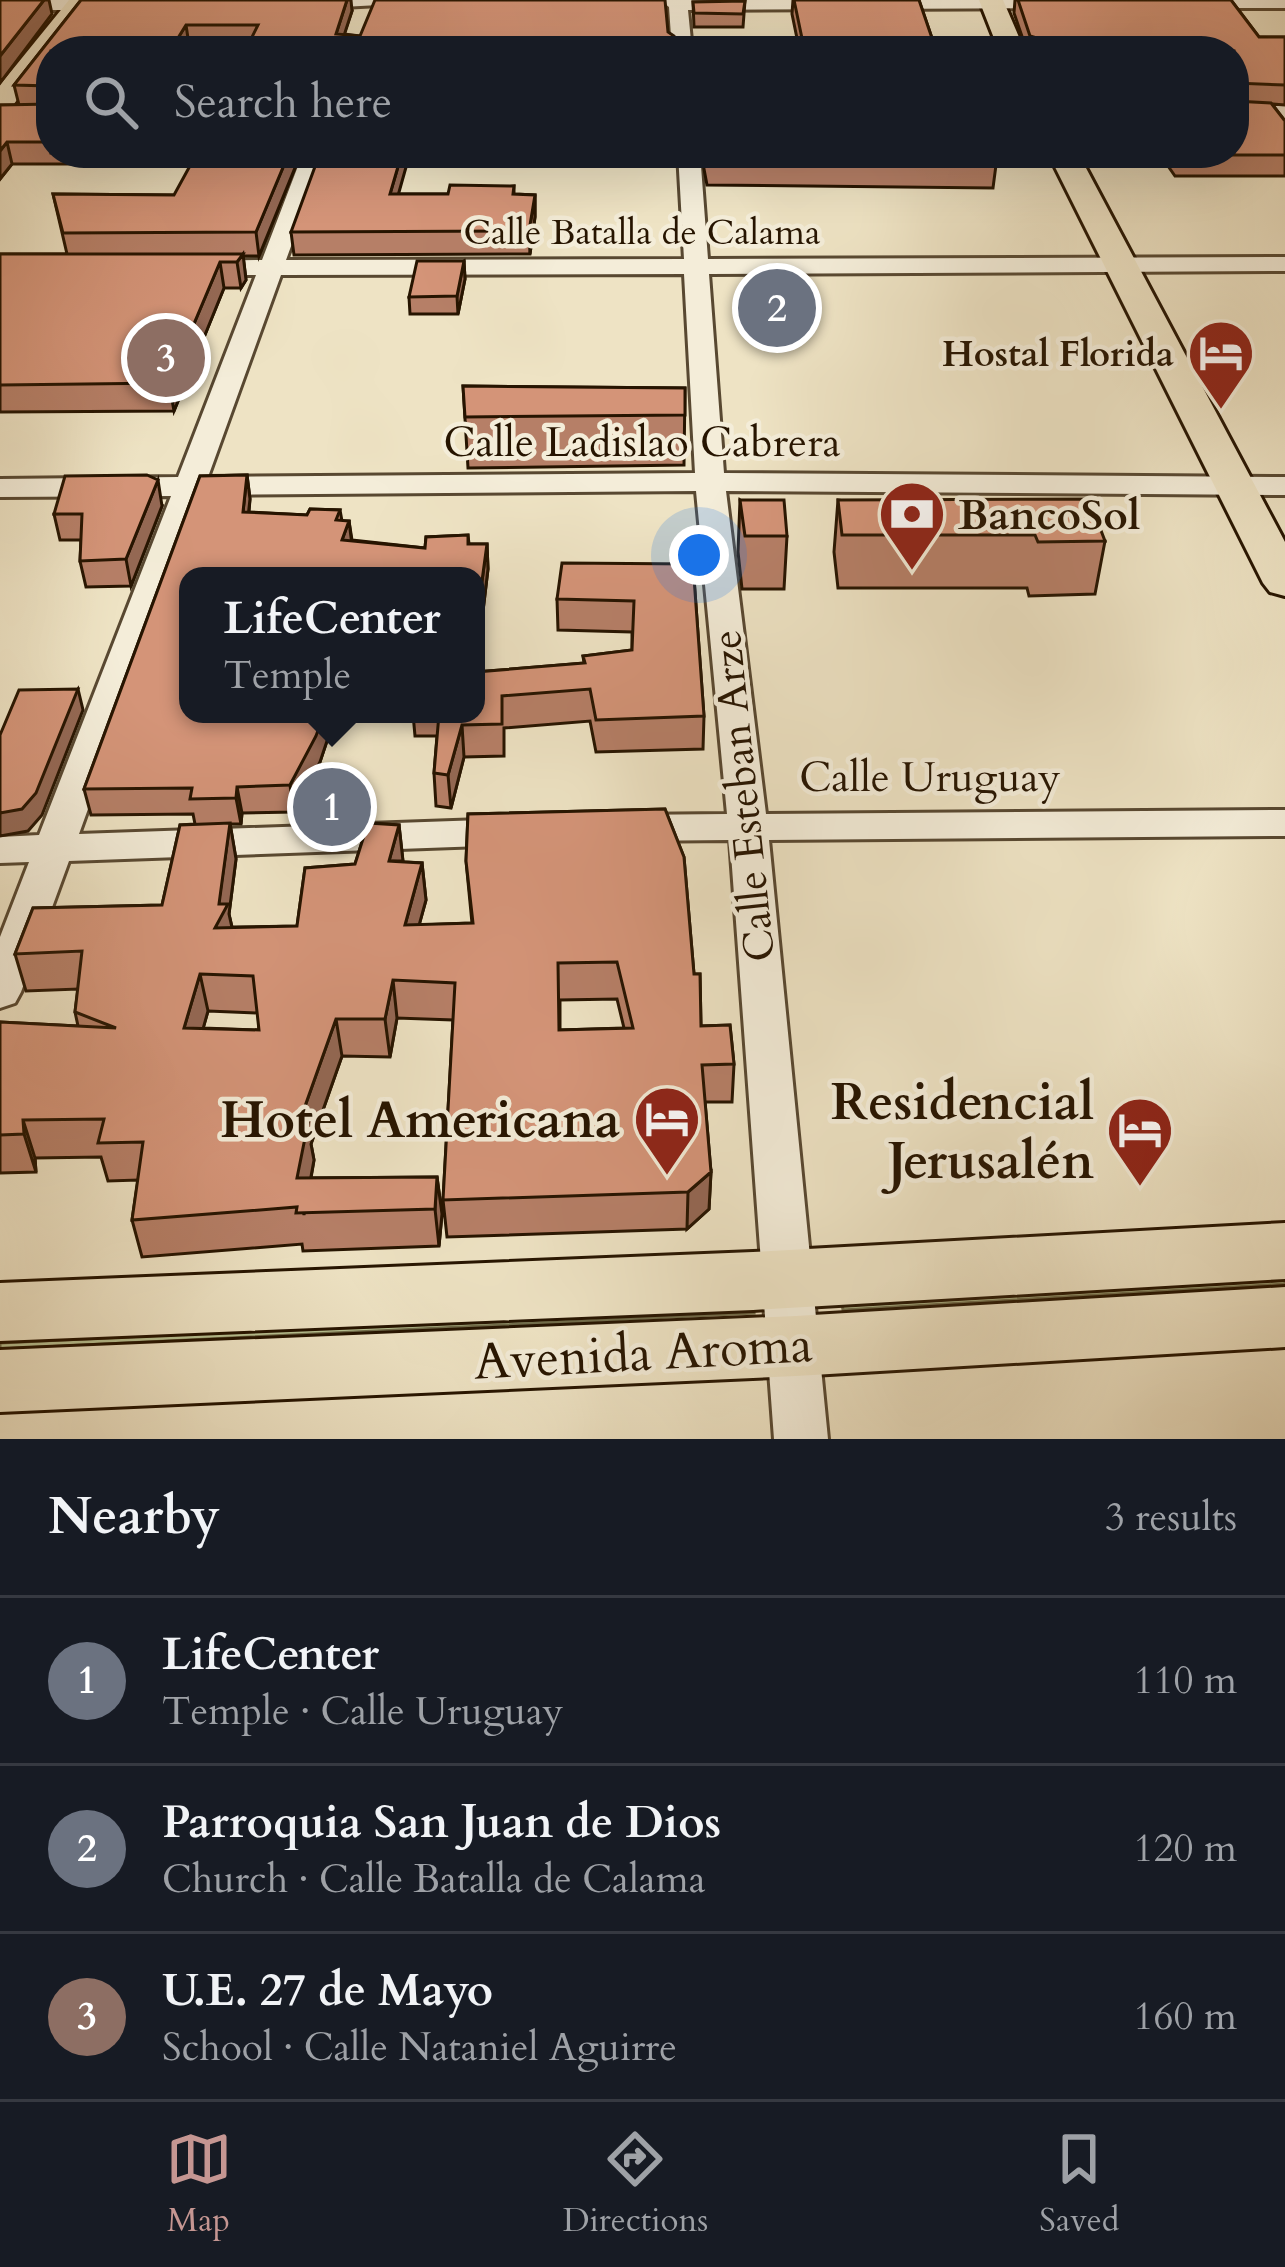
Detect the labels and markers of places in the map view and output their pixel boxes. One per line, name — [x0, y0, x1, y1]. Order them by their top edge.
pin: 2 — [738, 263, 816, 353]
pin: 3 — [127, 313, 205, 403]
hotel icon: Hostal Florida — [1186, 318, 1256, 412]
place label: Hostal Florida — [942, 330, 1174, 379]
bank icon: BancoSol — [877, 479, 947, 573]
place label: BancoSol — [958, 487, 1140, 544]
pin: 1 — [293, 762, 371, 852]
place label: Residencial Jerusalén — [831, 1068, 1094, 1197]
hotel icon: Hotel Americana — [632, 1084, 702, 1178]
place label: Hotel Americana — [220, 1086, 620, 1156]
hotel icon: Residencial Jerusalén — [1105, 1095, 1175, 1189]

